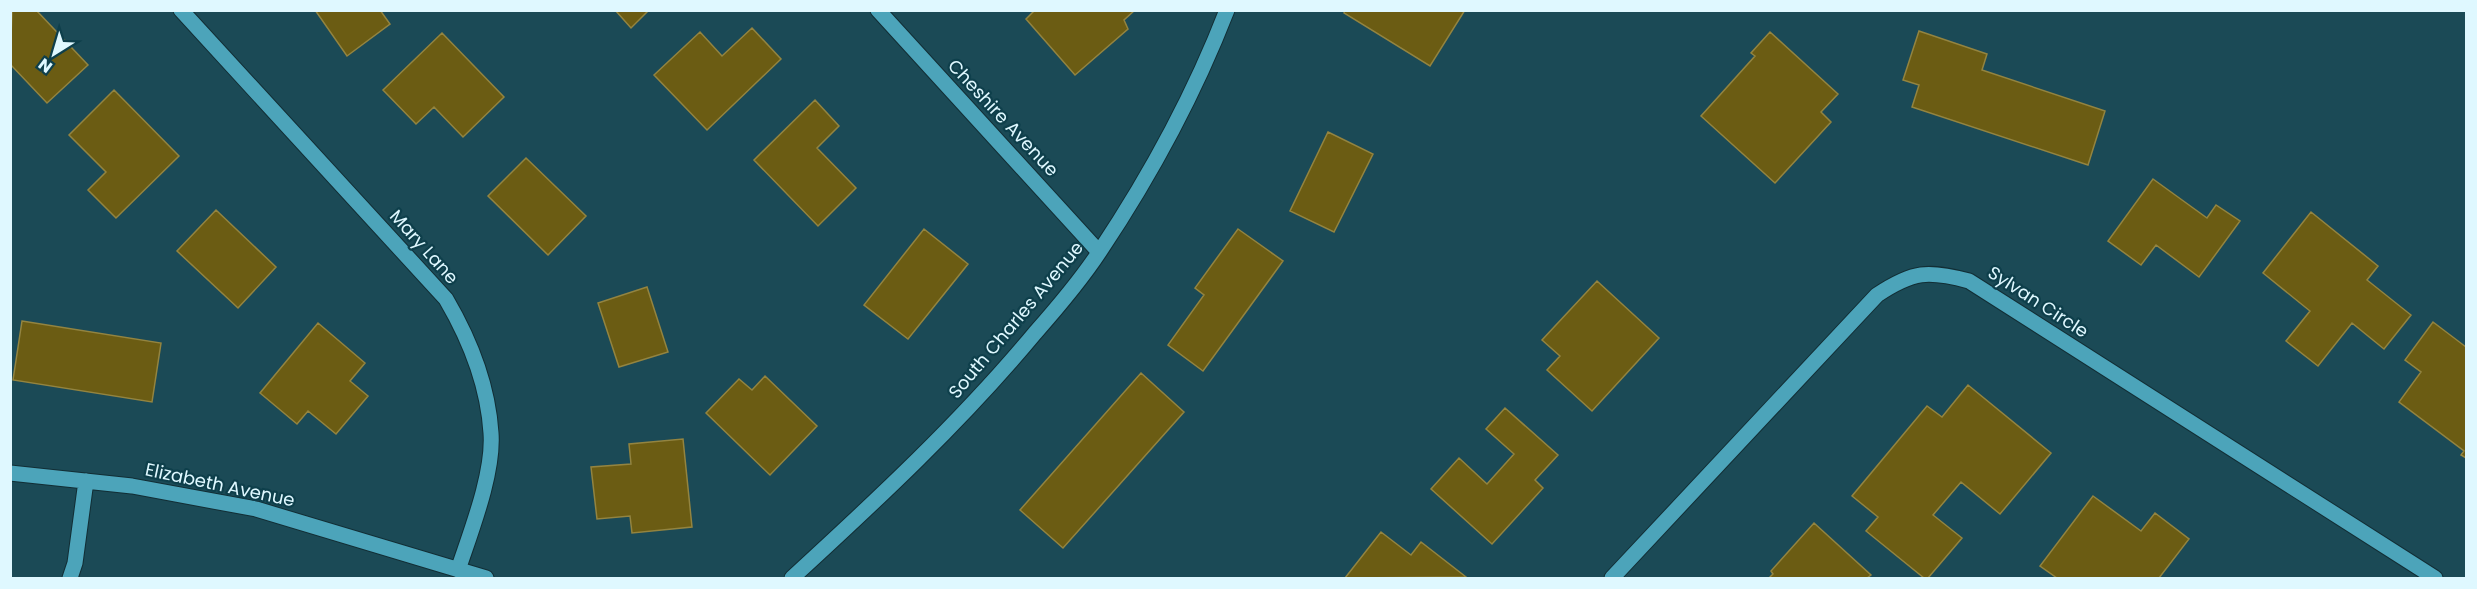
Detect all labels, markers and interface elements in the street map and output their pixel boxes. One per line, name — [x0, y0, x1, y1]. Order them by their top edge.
north arrow — [24, 24, 84, 84]
text: N — [34, 53, 57, 78]
street label: Cheshire Avenue — [942, 53, 1064, 182]
street label: Mary Lane — [384, 204, 464, 289]
street label: South Charles Avenue — [942, 236, 1089, 404]
street label: Sylvan Circle — [1983, 260, 2093, 343]
street label: Elizabeth Avenue — [143, 456, 297, 513]

